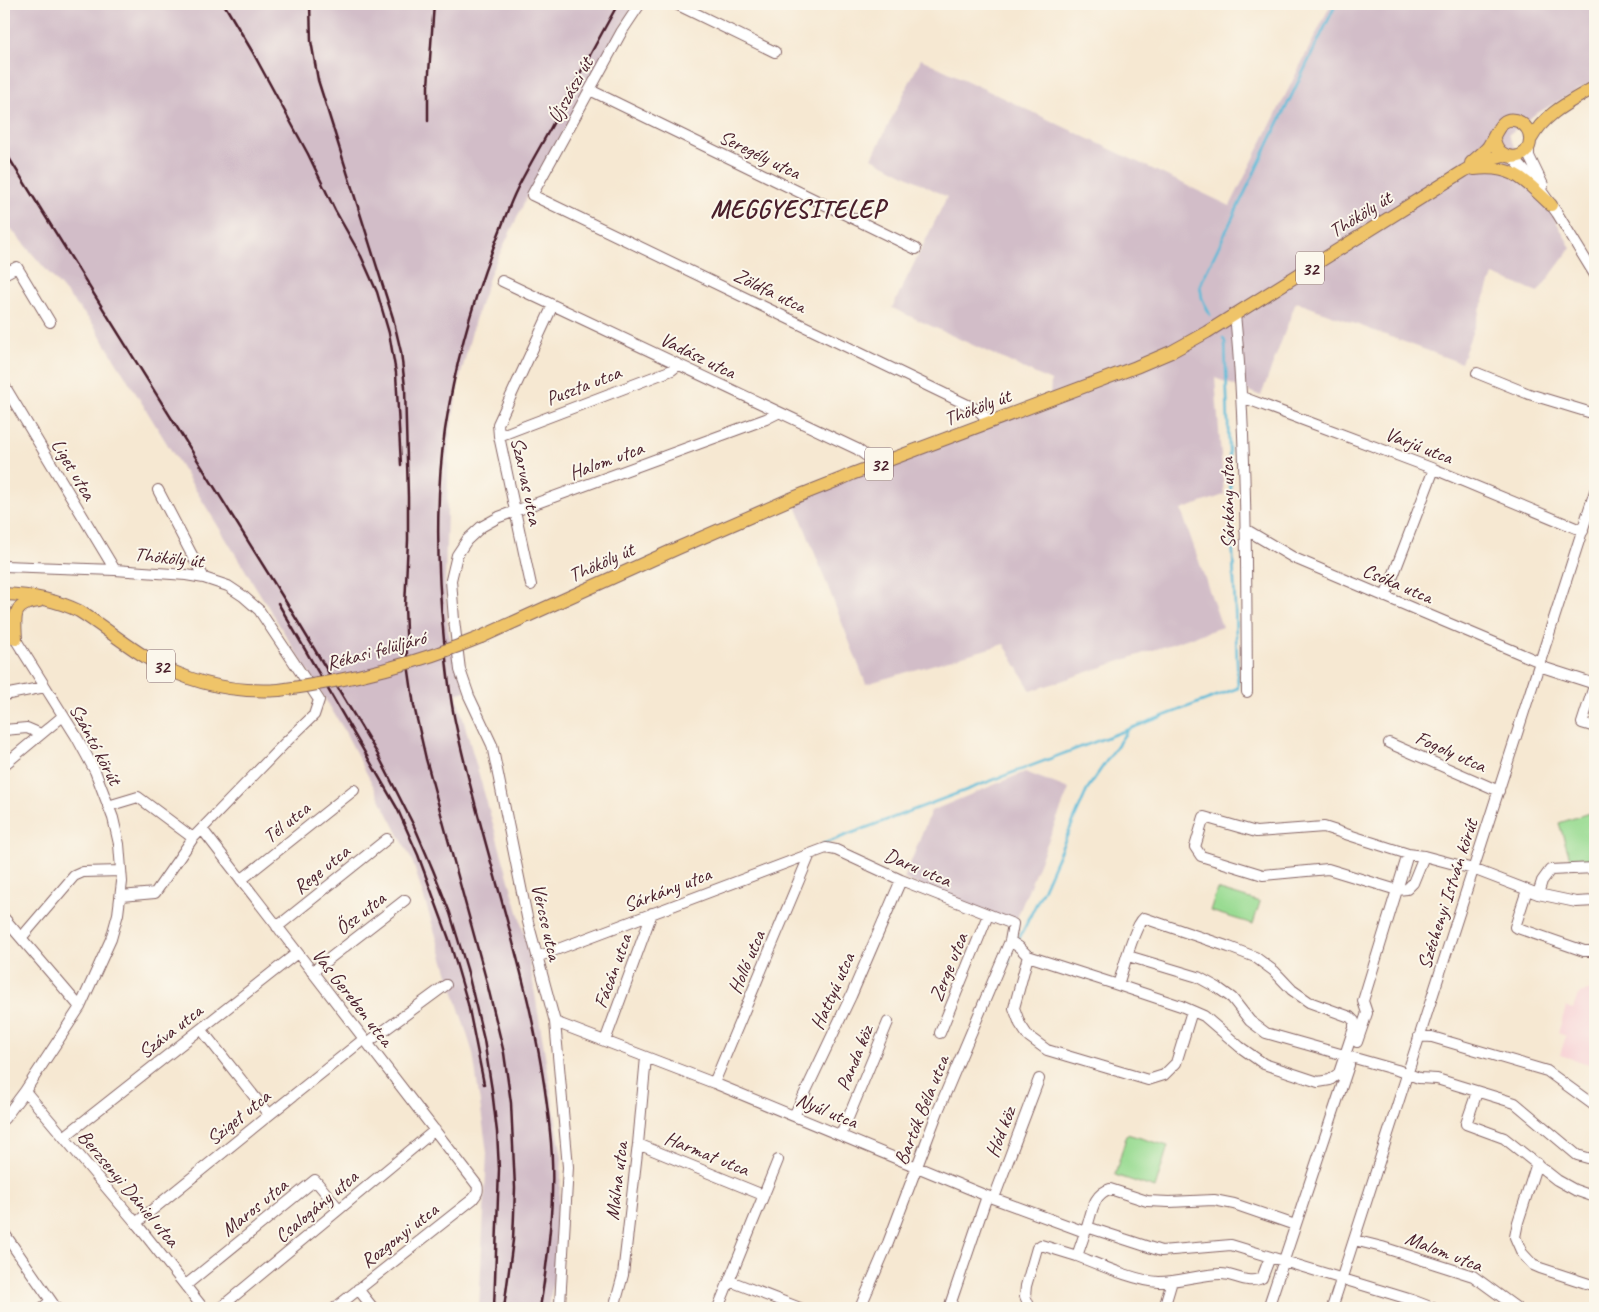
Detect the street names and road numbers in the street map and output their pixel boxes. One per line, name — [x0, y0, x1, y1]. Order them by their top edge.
street label: Újszászi út — [542, 51, 600, 127]
street label: Seregély utca — [715, 124, 806, 186]
street label: Thököly út — [1324, 184, 1398, 243]
road number: 32 — [1296, 252, 1324, 284]
street label: Zöldfa utca — [730, 262, 812, 319]
street label: Vadász utca — [656, 326, 742, 385]
street label: Puszta utca — [542, 359, 625, 411]
street label: Thököly út — [940, 383, 1016, 432]
street label: Varjú utca — [1382, 421, 1458, 470]
street label: Liget utca — [46, 434, 102, 506]
street label: Szarvas utca — [505, 435, 548, 528]
street label: Halom utca — [566, 435, 648, 485]
road number: 32 — [865, 448, 893, 480]
street label: Sárkány utca — [1214, 455, 1241, 549]
street label: Thököly út — [564, 536, 640, 588]
street label: Thököly út — [133, 541, 207, 574]
street label: Csóka utca — [1359, 558, 1438, 610]
street label: Rékasi felüljáró — [324, 624, 432, 676]
road number: 32 — [147, 649, 175, 682]
street label: Szántó körút — [64, 699, 128, 791]
street label: Fogoly utca — [1412, 725, 1491, 779]
street label: Tél utca — [258, 795, 316, 849]
street label: Széchenyi István körút — [1411, 814, 1484, 972]
street label: Rege utca — [288, 838, 356, 900]
street label: Daru utca — [881, 842, 956, 893]
street label: Sárkány utca — [620, 861, 716, 918]
street label: Vércse utca — [526, 881, 568, 965]
street label: Ősz utca — [330, 885, 392, 941]
street label: Holló utca — [722, 925, 772, 997]
street label: Zerge utca — [923, 928, 974, 1005]
street label: Fácán utca — [588, 929, 638, 1012]
street label: Vas Gereben utca — [306, 943, 400, 1053]
street label: Hattyú utca — [804, 947, 861, 1033]
street label: Száva utca — [133, 997, 209, 1064]
street label: Panda köz — [830, 1020, 880, 1094]
street label: Bartók Béla utca — [888, 1050, 955, 1169]
street label: Sziget utca — [201, 1083, 276, 1151]
street label: Nyúl utca — [792, 1087, 863, 1135]
street label: Hód köz — [980, 1101, 1022, 1161]
street label: Berzsenyi Dániel utca — [72, 1124, 186, 1253]
street label: Harmat utca — [661, 1125, 754, 1182]
street label: Málna utca — [599, 1139, 634, 1222]
street label: Csalogány utca — [270, 1163, 365, 1248]
street label: Maros utca — [216, 1172, 294, 1242]
street label: Rozgonyi utca — [355, 1196, 445, 1274]
street label: Malom utca — [1402, 1225, 1487, 1278]

